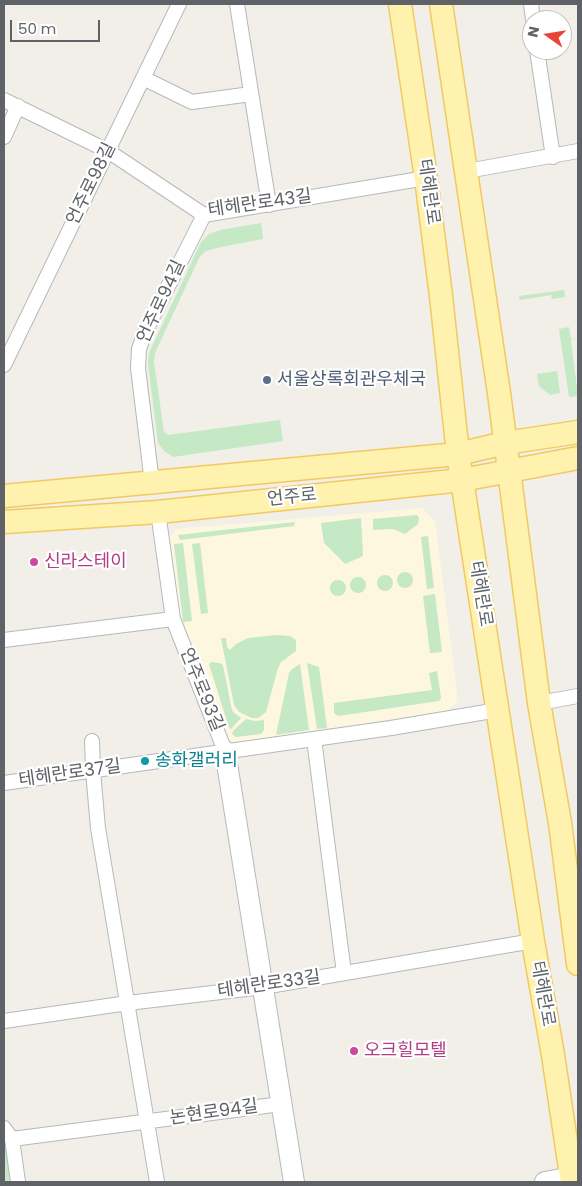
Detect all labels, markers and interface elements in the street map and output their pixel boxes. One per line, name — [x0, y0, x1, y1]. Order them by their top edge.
scale bar — [12, 10, 102, 42]
north arrow — [522, 10, 572, 60]
text: 50 m — [18, 18, 56, 39]
text: N — [522, 24, 544, 39]
street label: 언주로98길 — [63, 139, 121, 229]
street label: 테헤란로 — [413, 158, 443, 226]
street label: 테헤란로43길 — [207, 186, 313, 222]
street label: 언주로94길 — [133, 257, 191, 347]
place label: 서울상록회관우체국 — [277, 369, 426, 391]
marker: 서울상록회관우체국 — [261, 374, 273, 386]
street label: 언주로 — [266, 485, 318, 511]
place label: 신라스테이 — [44, 551, 127, 573]
marker: 신라스테이 — [28, 556, 40, 568]
street label: 테헤란로 — [464, 560, 496, 628]
street label: 언주로93길 — [174, 645, 228, 735]
place label: 송화갤러리 — [155, 750, 238, 772]
marker: 송화갤러리 — [139, 755, 151, 767]
street label: 테헤란로37길 — [17, 756, 123, 792]
street label: 테헤란로 — [526, 960, 558, 1028]
street label: 테헤란로33길 — [216, 967, 322, 1003]
place label: 오크힐모텔 — [364, 1040, 447, 1062]
marker: 오크힐모텔 — [348, 1045, 360, 1057]
street label: 논현로94길 — [168, 1096, 260, 1130]

